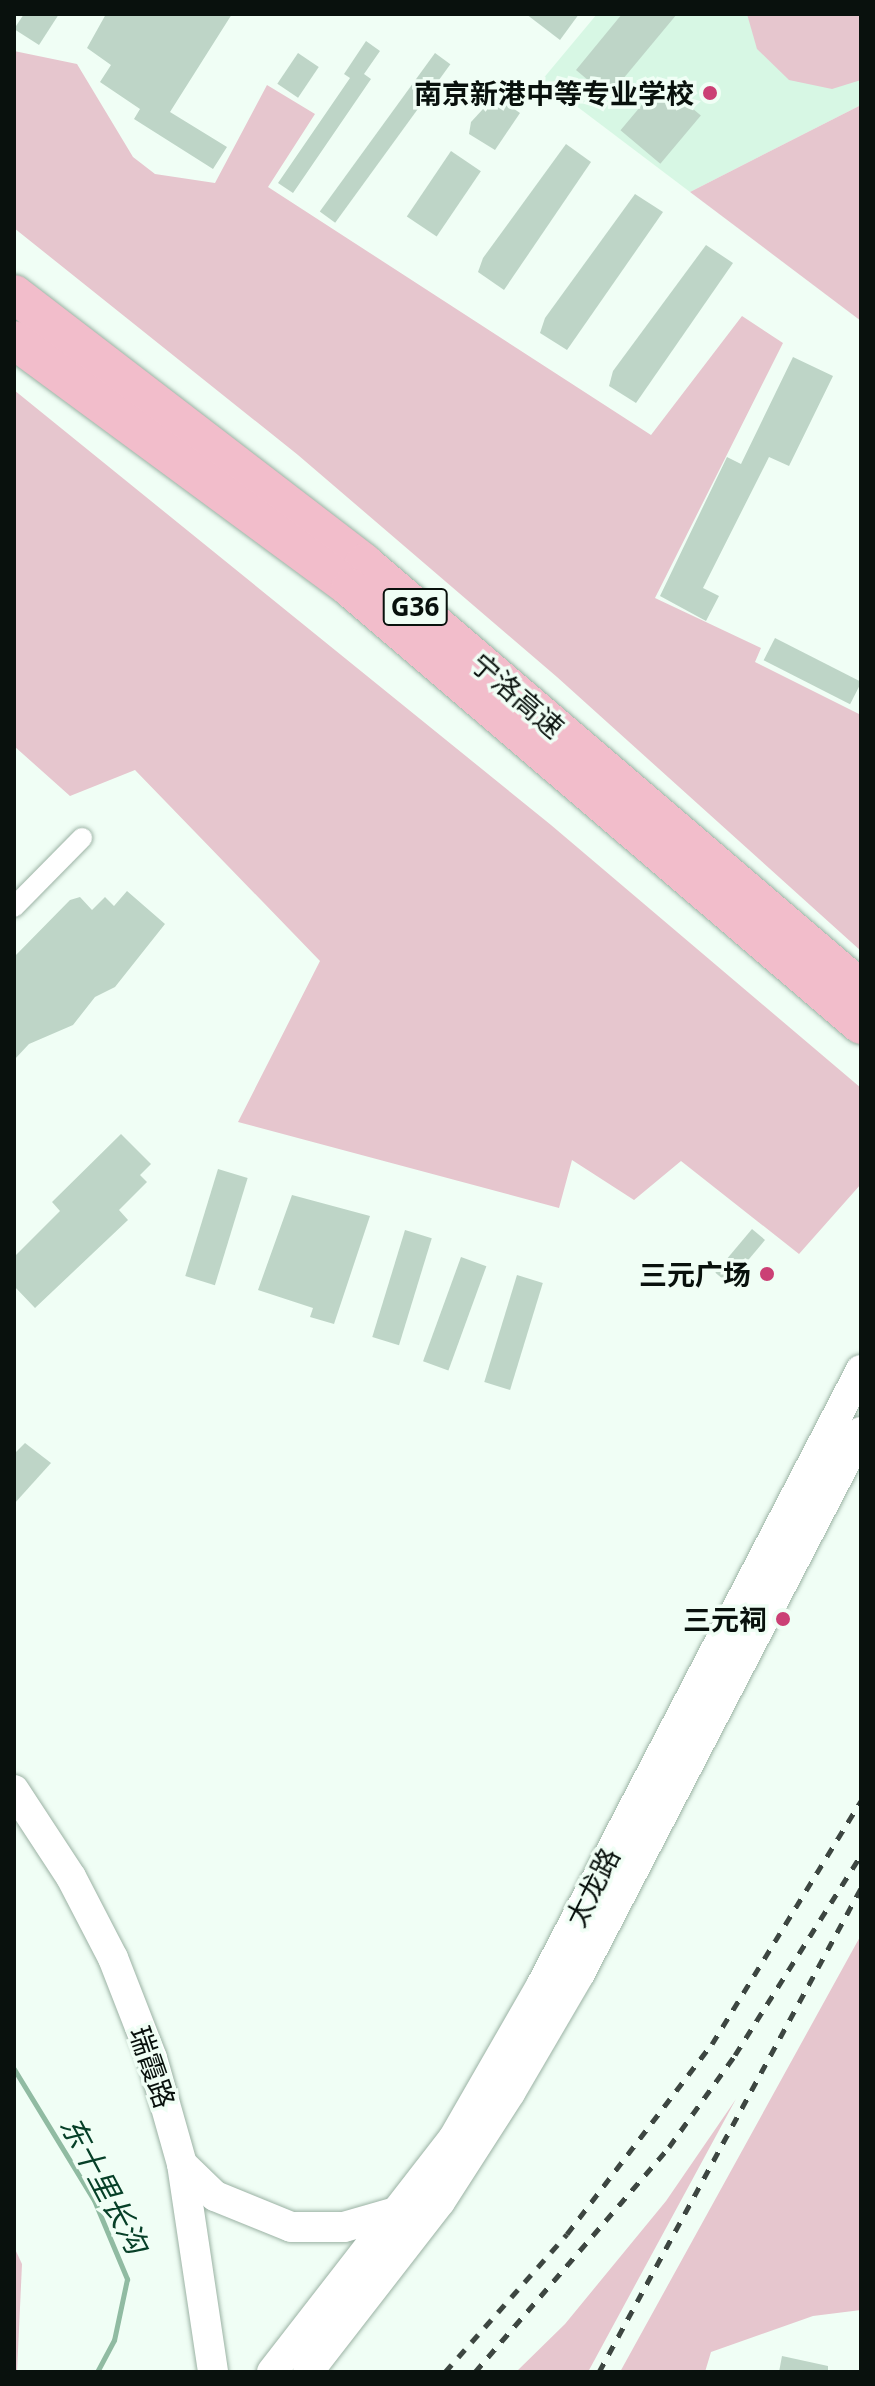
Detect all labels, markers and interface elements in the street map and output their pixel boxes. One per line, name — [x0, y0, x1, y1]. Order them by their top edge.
place label: 南京新港中等专业学校 — [414, 76, 694, 110]
marker: 南京新港中等专业学校 — [701, 84, 719, 102]
road number: G36 — [381, 585, 449, 629]
street label: 宁洛高速 — [465, 646, 571, 744]
place label: 三元广场 — [639, 1257, 751, 1291]
marker: 三元广场 — [758, 1265, 776, 1283]
place label: 三元祠 — [683, 1602, 767, 1636]
marker: 三元祠 — [774, 1610, 792, 1628]
street label: 太龙路 — [558, 1842, 626, 1932]
street label: 瑞霞路 — [123, 2022, 183, 2112]
water label: 东十里长沟 — [53, 2110, 155, 2260]

